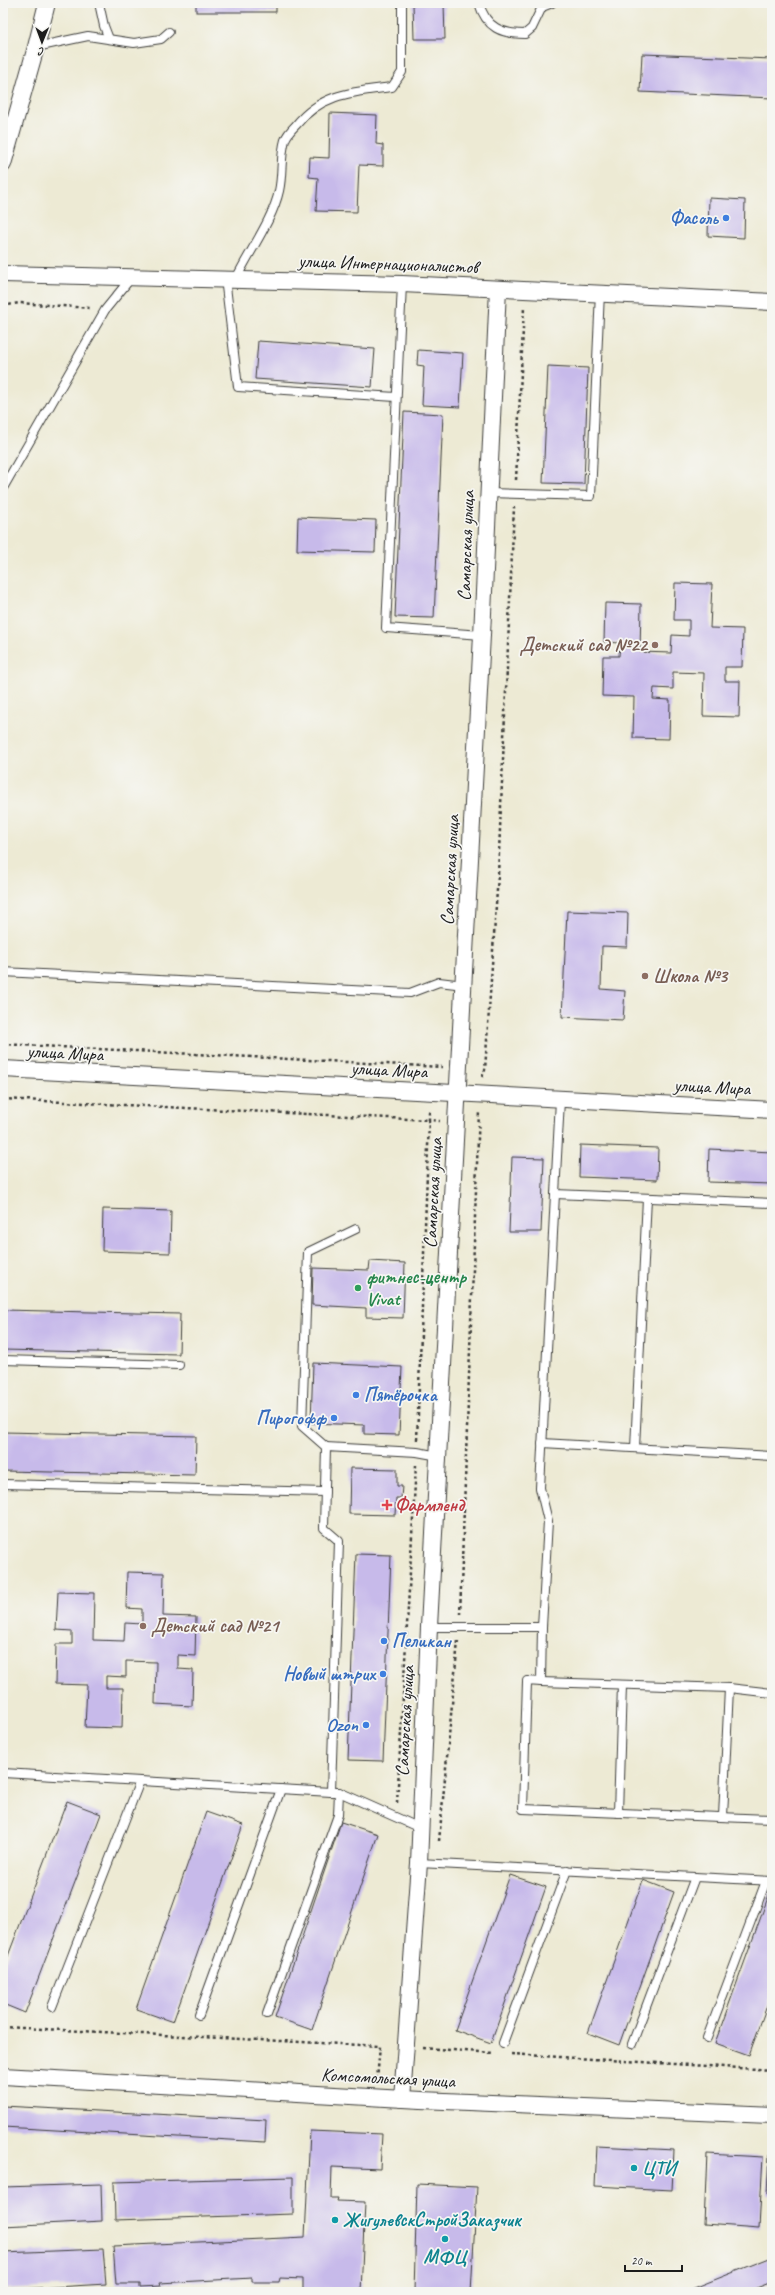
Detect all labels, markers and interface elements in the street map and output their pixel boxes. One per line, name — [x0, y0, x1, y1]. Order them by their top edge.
north arrow — [22, 22, 62, 62]
text: С — [37, 45, 45, 59]
place label: Фасоль — [670, 206, 719, 230]
marker: Фасоль — [721, 213, 731, 223]
street label: улица Интернационалистов — [297, 249, 482, 279]
street label: Самарская улица — [452, 489, 480, 602]
place label: Детский сад №22 — [519, 633, 649, 657]
marker: Детский сад №22 — [650, 640, 660, 650]
street label: Самарская улица — [435, 813, 465, 926]
place label: Школа №3 — [653, 964, 730, 988]
marker: Школа №3 — [640, 971, 650, 981]
street label: улица Мира — [25, 1039, 105, 1067]
street label: улица Мира — [349, 1056, 429, 1084]
street label: улица Мира — [672, 1073, 752, 1101]
street label: Самарская улица — [418, 1136, 448, 1249]
place label: фитнес-центр Vivat — [366, 1265, 468, 1311]
marker: фитнес-центр Vivat — [353, 1283, 363, 1293]
place label: Пятёрочка — [364, 1383, 438, 1407]
marker: Пятёрочка — [351, 1390, 361, 1400]
place label: Пирогофф — [256, 1406, 328, 1430]
marker: Пирогофф — [329, 1413, 339, 1423]
place label: Фармленд — [395, 1493, 466, 1517]
marker: Фармленд — [382, 1500, 392, 1510]
place label: Детский сад №21 — [151, 1614, 281, 1638]
marker: Детский сад №21 — [138, 1621, 148, 1631]
place label: Пеликан — [392, 1629, 452, 1653]
marker: Пеликан — [379, 1636, 389, 1646]
place label: Новый штрих — [283, 1662, 376, 1686]
street label: Самарская улица — [390, 1664, 420, 1777]
marker: Новый штрих — [378, 1669, 388, 1679]
place label: Ozon — [326, 1713, 358, 1737]
marker: Ozon — [361, 1720, 371, 1730]
street label: Комсомольская улица — [321, 2063, 457, 2094]
place label: ЦТИ — [642, 2156, 680, 2180]
marker: ЦТИ — [629, 2163, 639, 2173]
place label: ЖигулевскСтройЗаказчик — [343, 2208, 523, 2232]
marker: ЖигулевскСтройЗаказчик — [330, 2215, 340, 2225]
marker: МФЦ — [440, 2234, 450, 2244]
place label: МФЦ — [423, 2245, 469, 2269]
scale bar — [625, 2247, 682, 2273]
text: 20 m — [631, 2253, 653, 2269]

